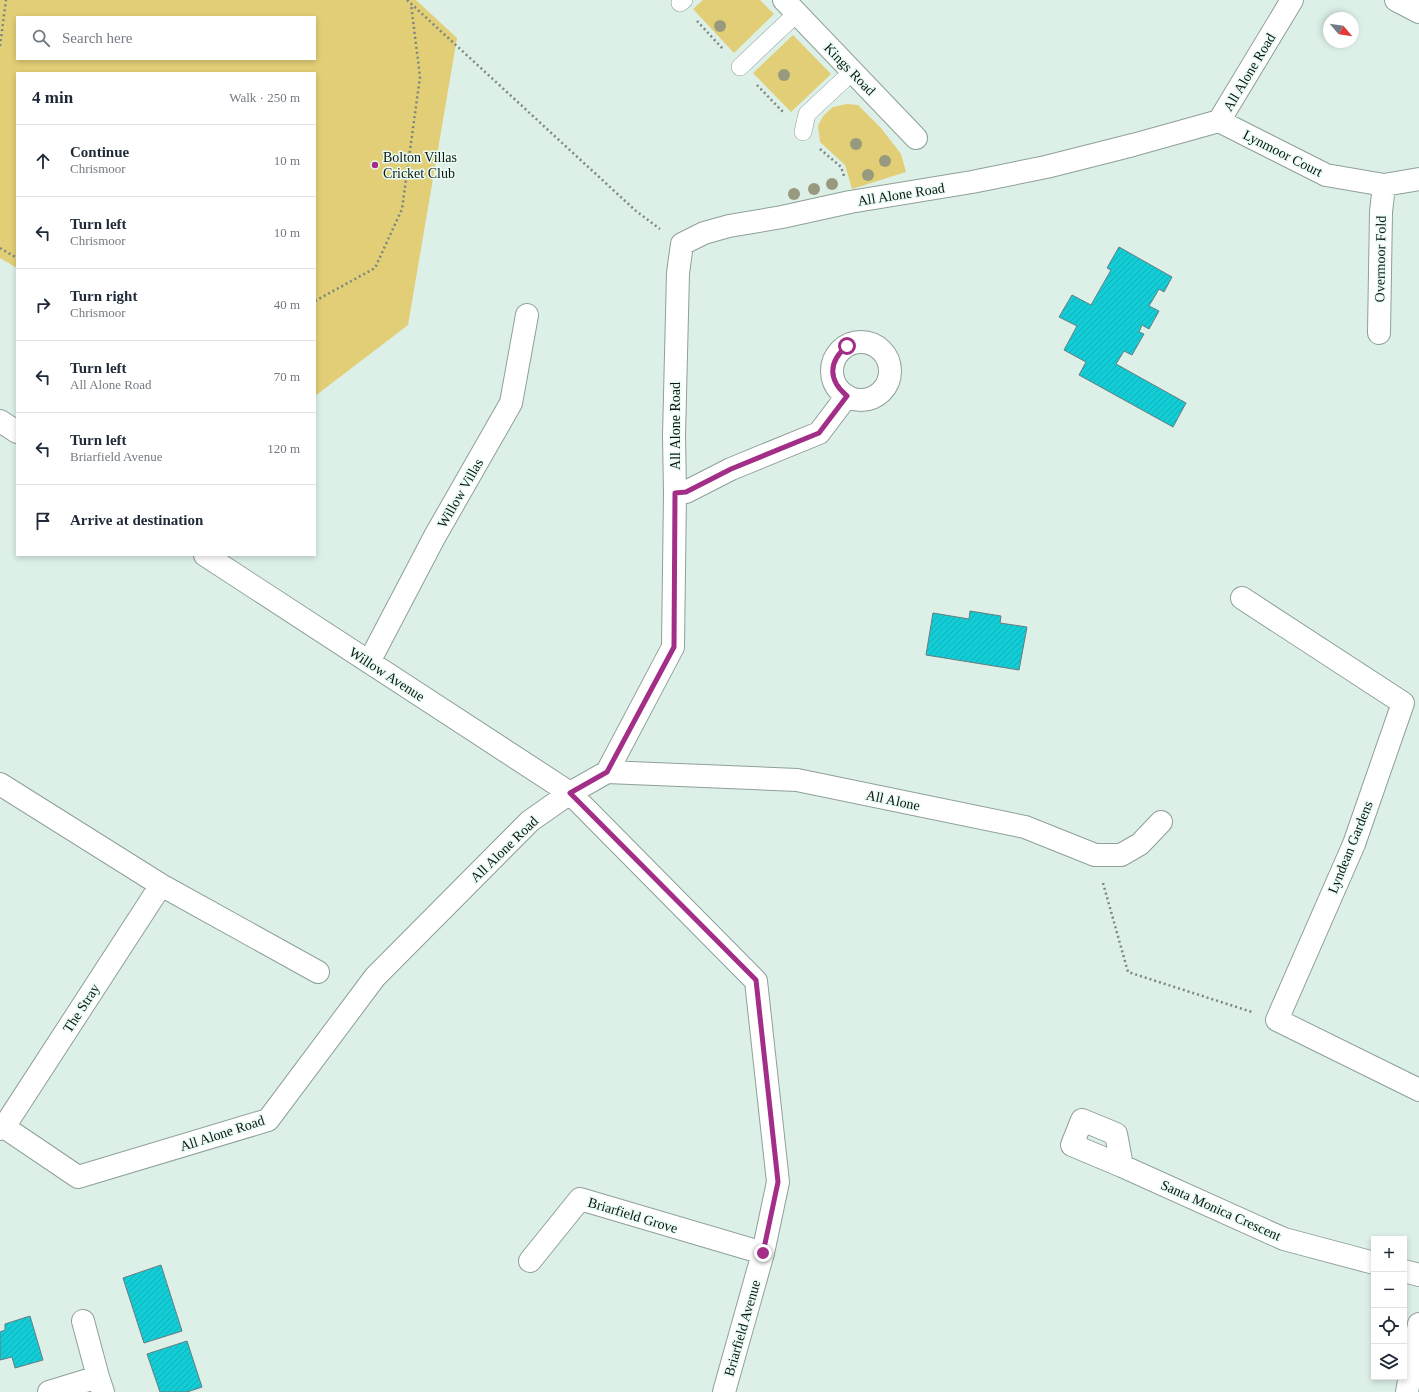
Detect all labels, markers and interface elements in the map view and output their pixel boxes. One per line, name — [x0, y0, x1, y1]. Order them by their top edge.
north arrow — [1323, 12, 1359, 48]
search box — [16, 16, 316, 60]
icon: search — [30, 27, 52, 49]
text: Search here — [62, 30, 132, 46]
street label: All Alone Road — [1220, 31, 1278, 114]
street label: Kings Road — [821, 40, 878, 98]
text: 4 min — [32, 88, 73, 107]
text: Walk · 250 m — [229, 90, 300, 105]
street label: Lynmoor Court — [1241, 127, 1325, 180]
text: Continue — [70, 144, 129, 160]
icon: ahead — [32, 150, 54, 172]
place label: Bolton Villas Cricket Club — [383, 150, 457, 181]
text: 10 m — [274, 153, 300, 168]
marker: Bolton Villas Cricket Club — [370, 160, 380, 170]
text: Chrismoor — [70, 161, 126, 176]
street label: All Alone Road — [857, 180, 946, 209]
text: Turn left — [70, 216, 127, 232]
street label: Overmoor Fold — [1372, 216, 1389, 302]
icon: left — [32, 222, 54, 244]
text: 10 m — [274, 225, 300, 240]
text: Chrismoor — [70, 233, 126, 248]
text: Turn right — [70, 288, 137, 304]
icon: right — [32, 294, 54, 316]
text: 40 m — [274, 297, 300, 312]
text: Chrismoor — [70, 305, 126, 320]
route start — [838, 337, 856, 355]
text: Turn left — [70, 360, 127, 376]
icon: left — [32, 366, 54, 388]
text: 70 m — [274, 369, 300, 384]
text: All Alone Road — [70, 377, 152, 392]
street label: All Alone Road — [668, 382, 683, 470]
text: Turn left — [70, 432, 127, 448]
icon: left — [32, 438, 54, 460]
text: 120 m — [267, 441, 300, 456]
text: Briarfield Avenue — [70, 449, 163, 464]
street label: Willow Villas — [435, 456, 486, 530]
icon: arrive — [32, 510, 54, 532]
text: Arrive at destination — [70, 512, 203, 528]
street label: Willow Avenue — [346, 645, 427, 704]
street label: All Alone — [865, 787, 921, 814]
street label: Lyndean Gardens — [1325, 799, 1376, 896]
street label: All Alone Road — [468, 813, 541, 885]
street label: The Stray — [60, 981, 103, 1035]
street label: All Alone Road — [178, 1113, 266, 1154]
street label: Santa Monica Crescent — [1158, 1177, 1283, 1244]
street label: Briarfield Grove — [586, 1195, 679, 1236]
map controls — [1371, 1236, 1407, 1380]
button: + — [1371, 1236, 1407, 1272]
route end — [754, 1244, 772, 1262]
button: − — [1371, 1272, 1407, 1308]
street label: Briarfield Avenue — [722, 1278, 763, 1378]
button: locate — [1371, 1308, 1407, 1344]
button: layers — [1371, 1344, 1407, 1380]

